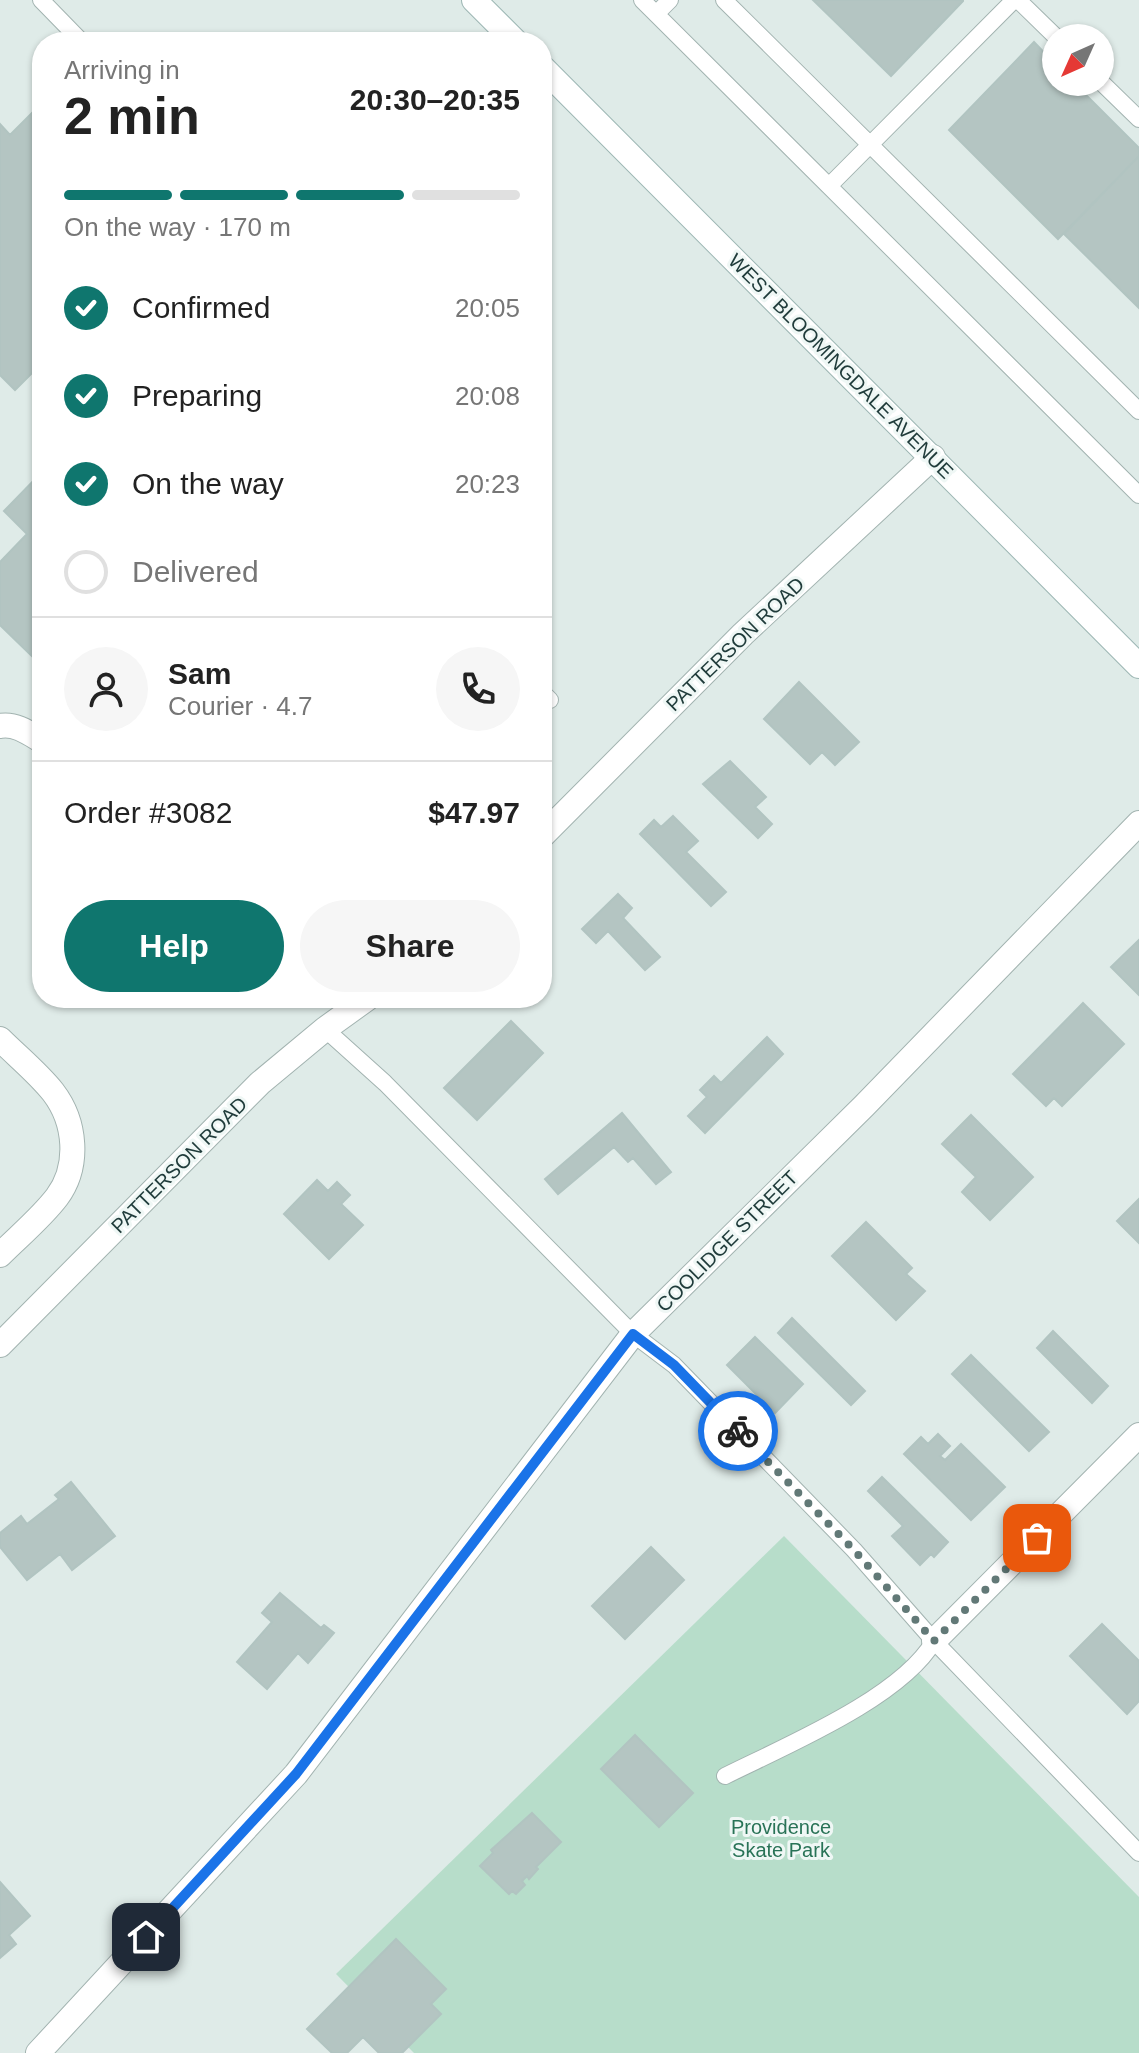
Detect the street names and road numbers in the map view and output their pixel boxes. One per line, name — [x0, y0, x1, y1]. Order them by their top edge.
street label: WEST BLOOMINGDALE AVENUE — [724, 249, 958, 483]
street label: PATTERSON ROAD — [662, 573, 808, 715]
street label: PATTERSON ROAD — [107, 1093, 251, 1237]
street label: COOLIDGE STREET — [652, 1166, 802, 1316]

